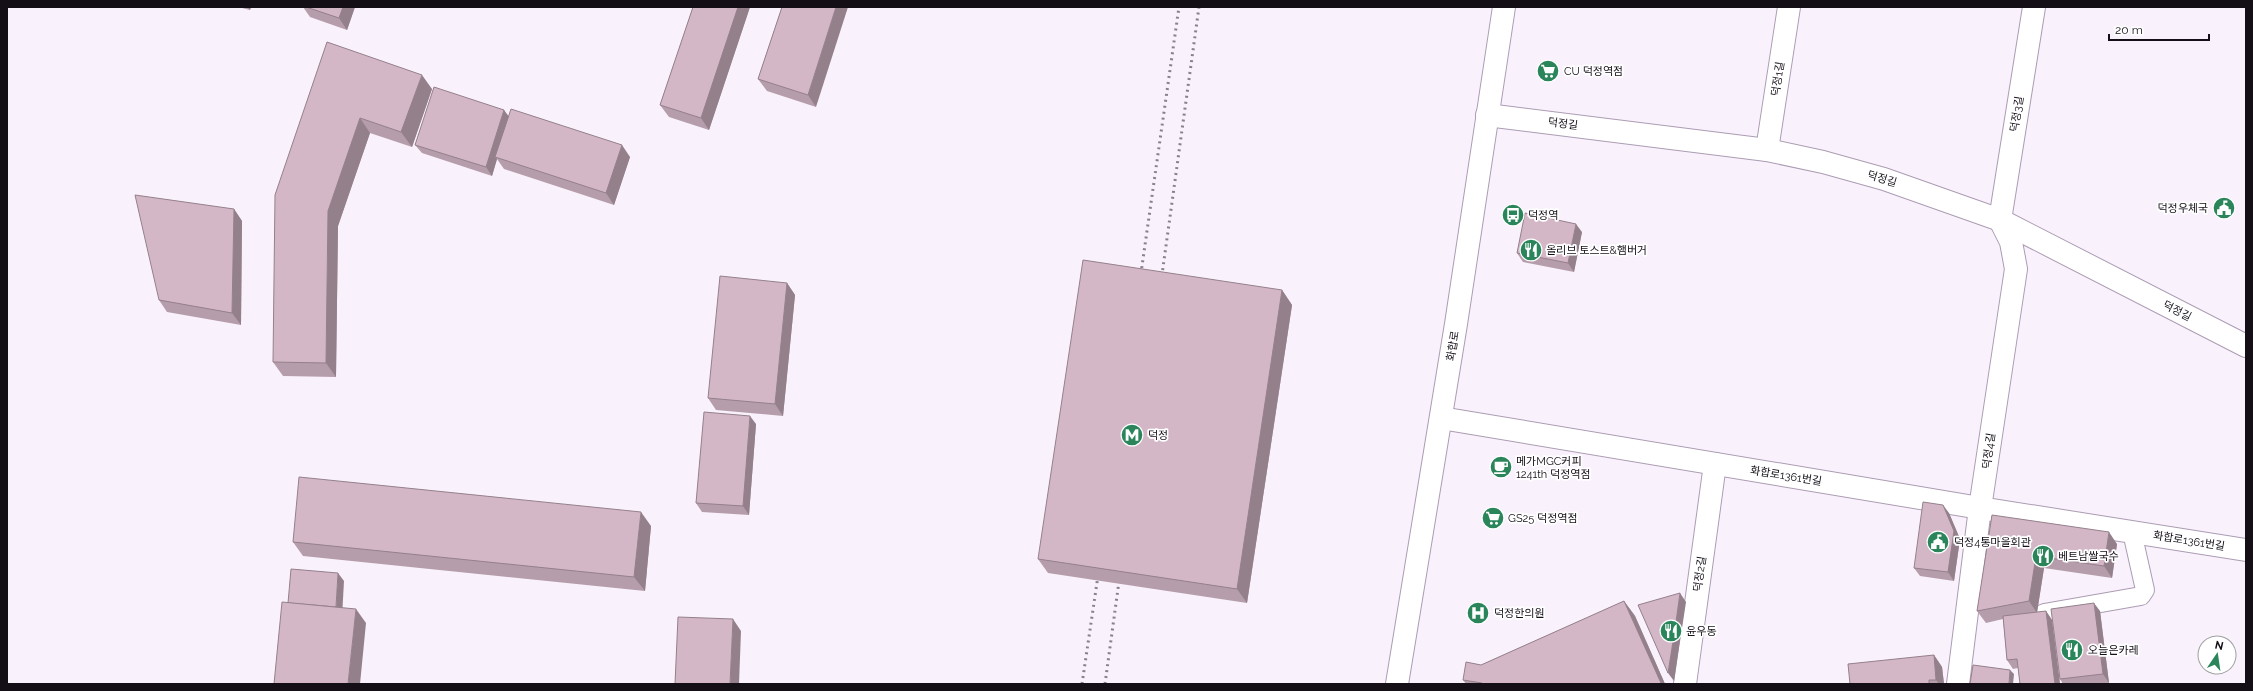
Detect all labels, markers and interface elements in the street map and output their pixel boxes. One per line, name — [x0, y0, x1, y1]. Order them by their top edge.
scale bar — [2109, 16, 2209, 42]
text: 20 m — [2115, 23, 2143, 37]
supermarket icon: CU 덕정역점 — [1535, 58, 1561, 84]
street label: 덕정1길 — [1769, 61, 1787, 97]
place label: CU 덕정역점 — [1564, 65, 1623, 78]
street label: 덕정3길 — [2008, 95, 2026, 133]
street label: 덕정길 — [1547, 116, 1579, 132]
street label: 덕정길 — [1866, 168, 1898, 190]
public building icon: 덕정우체국 — [2211, 195, 2237, 221]
bus stop icon: 덕정역 — [1500, 202, 1526, 228]
place label: 덕정우체국 — [2157, 202, 2208, 215]
place label: 덕정역 — [1528, 209, 1558, 222]
restaurant icon: 올리브 토스트&햄버거 — [1518, 237, 1544, 263]
place label: 올리브 토스트&햄버거 — [1546, 244, 1647, 257]
street label: 덕정길 — [2161, 298, 2193, 324]
street label: 화합로 — [1444, 330, 1462, 362]
metro station icon: 덕정 — [1119, 422, 1145, 448]
place label: 덕정 — [1148, 429, 1168, 442]
street label: 덕정4길 — [1980, 432, 1998, 470]
cafe icon: 메가MGC커피 1241th 덕정역점 — [1488, 454, 1514, 480]
place label: 메가MGC커피 1241th 덕정역점 — [1516, 455, 1591, 481]
street label: 화합로1361번길 — [1749, 464, 1823, 488]
supermarket icon: GS25 덕정역점 — [1480, 505, 1506, 531]
place label: GS25 덕정역점 — [1508, 512, 1578, 525]
public building icon: 덕정4통마을회관 — [1925, 529, 1951, 555]
street label: 화합로1361번길 — [2152, 529, 2226, 553]
place label: 덕정4통마을회관 — [1954, 536, 2031, 549]
restaurant icon: 베트남쌀국수 — [2030, 543, 2056, 569]
place label: 베트남쌀국수 — [2058, 550, 2119, 563]
street label: 덕정2길 — [1691, 555, 1709, 593]
hospital icon: 덕정한의원 — [1465, 600, 1491, 626]
place label: 덕정한의원 — [1494, 607, 1545, 620]
restaurant icon: 윤우동 — [1658, 618, 1684, 644]
place label: 윤우동 — [1686, 625, 1716, 638]
north arrow — [2197, 635, 2237, 675]
restaurant icon: 오늘은카레 — [2059, 637, 2085, 663]
text: N — [2214, 638, 2225, 653]
place label: 오늘은카레 — [2088, 644, 2139, 657]

